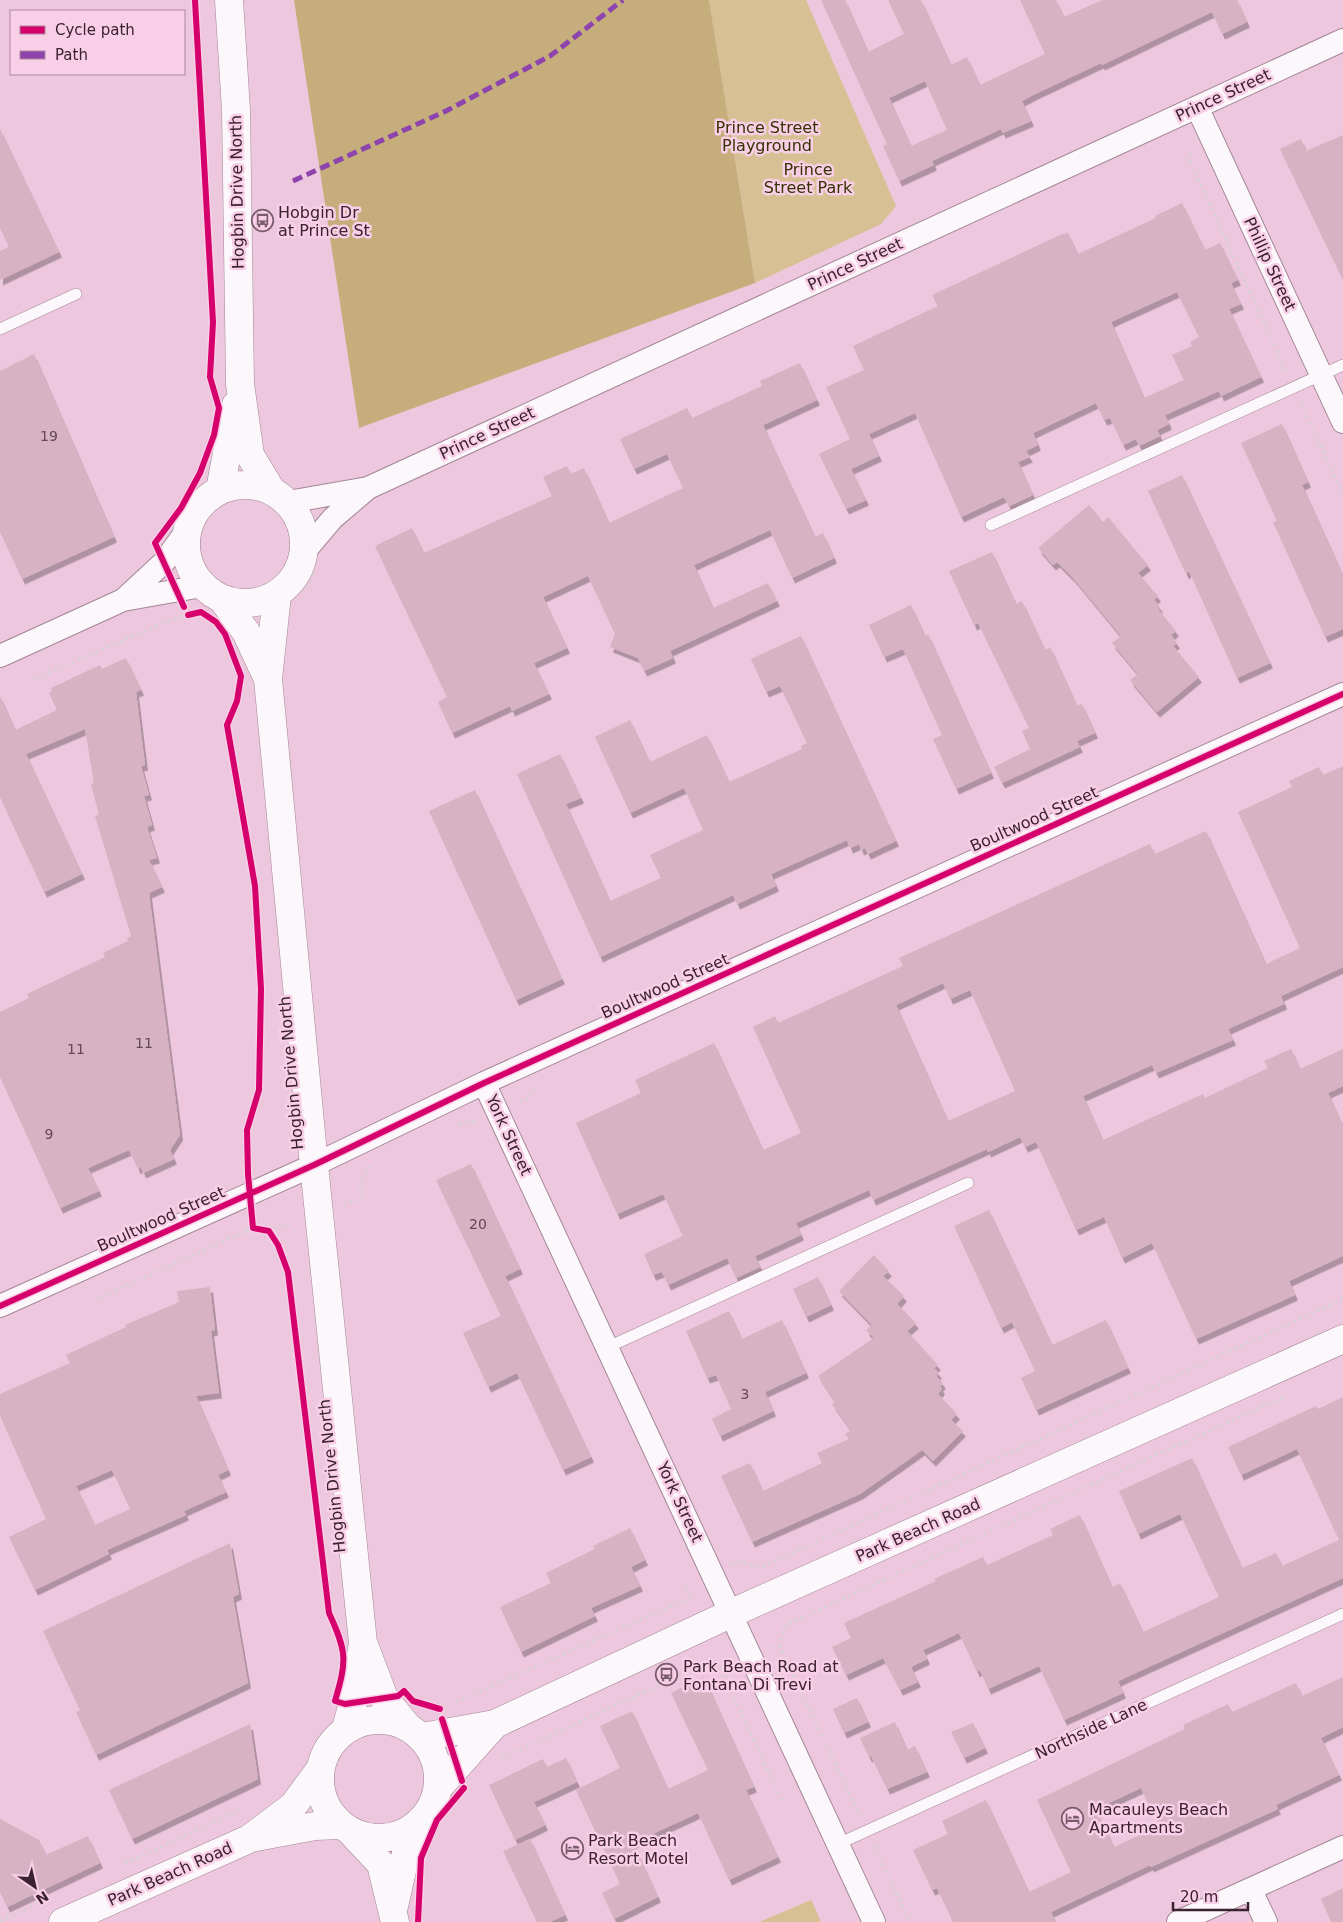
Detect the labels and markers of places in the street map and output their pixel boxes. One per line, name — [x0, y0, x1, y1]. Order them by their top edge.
place label: Hobgin Dr at Prince St — [278, 203, 370, 240]
bus stop icon: Hobgin Dr at Prince St — [250, 209, 274, 233]
place label: Park Beach Road at Fontana Di Trevi — [683, 1657, 839, 1694]
bus stop icon: Park Beach Road at Fontana Di Trevi — [655, 1663, 679, 1687]
place label: Macauleys Beach Apartments — [1089, 1800, 1228, 1837]
hotel icon: Macauleys Beach Apartments — [1061, 1806, 1085, 1830]
place label: Park Beach Resort Motel — [588, 1831, 688, 1868]
hotel icon: Park Beach Resort Motel — [560, 1837, 584, 1861]

